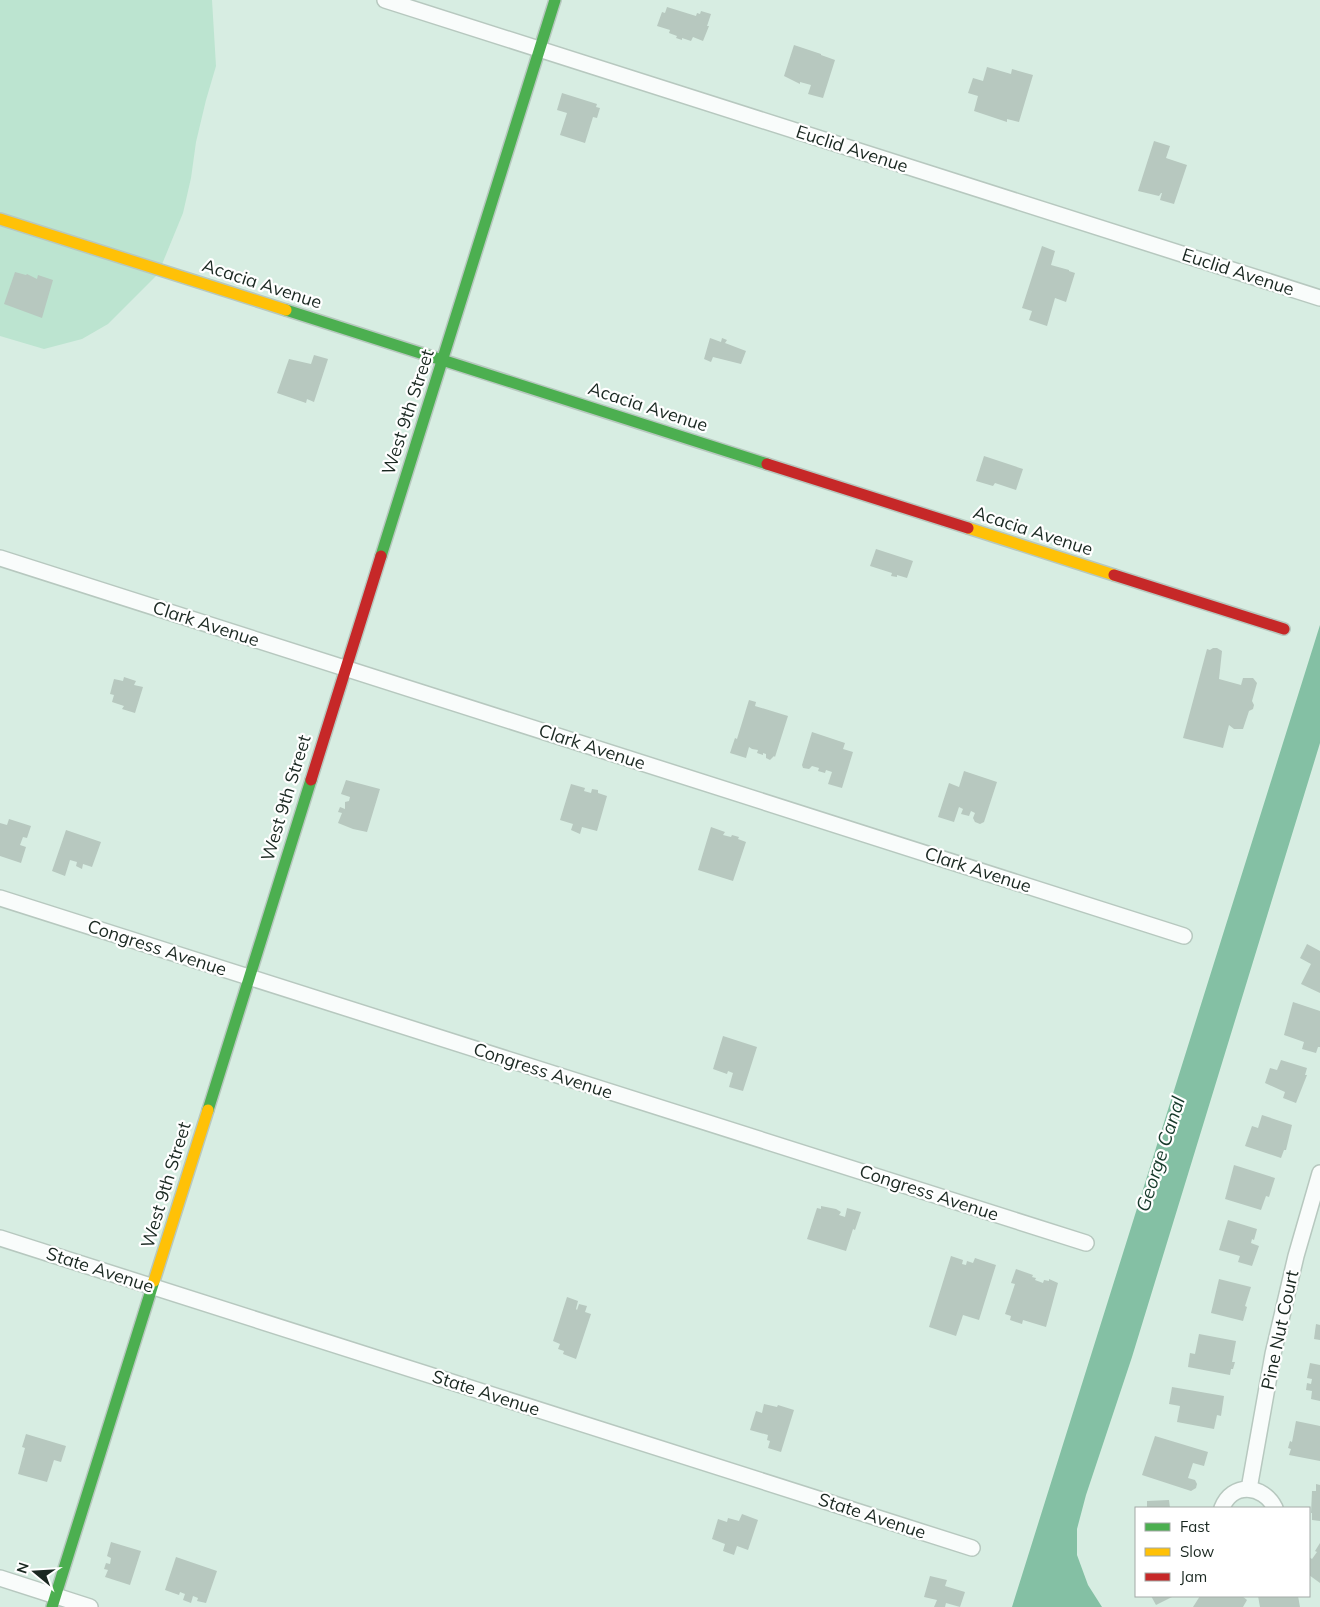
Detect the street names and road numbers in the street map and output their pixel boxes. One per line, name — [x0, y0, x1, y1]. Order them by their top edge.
street label: Euclid Avenue — [793, 120, 911, 177]
street label: Euclid Avenue — [1179, 243, 1297, 300]
street label: Acacia Avenue — [200, 253, 325, 314]
street label: West 9th Street — [376, 346, 439, 478]
street label: Acacia Avenue — [586, 376, 711, 437]
street label: Acacia Avenue — [971, 500, 1096, 561]
street label: Clark Avenue — [150, 595, 262, 652]
street label: Clark Avenue — [536, 718, 648, 775]
street label: West 9th Street — [255, 732, 316, 864]
street label: Clark Avenue — [922, 841, 1034, 898]
street label: Congress Avenue — [85, 914, 230, 981]
street label: Congress Avenue — [471, 1037, 616, 1104]
street label: West 9th Street — [135, 1119, 196, 1251]
street label: Congress Avenue — [857, 1159, 1002, 1226]
street label: State Avenue — [43, 1241, 157, 1298]
street label: Pine Nut Court — [1256, 1268, 1303, 1392]
street label: State Avenue — [429, 1364, 543, 1421]
street label: State Avenue — [815, 1487, 929, 1544]

